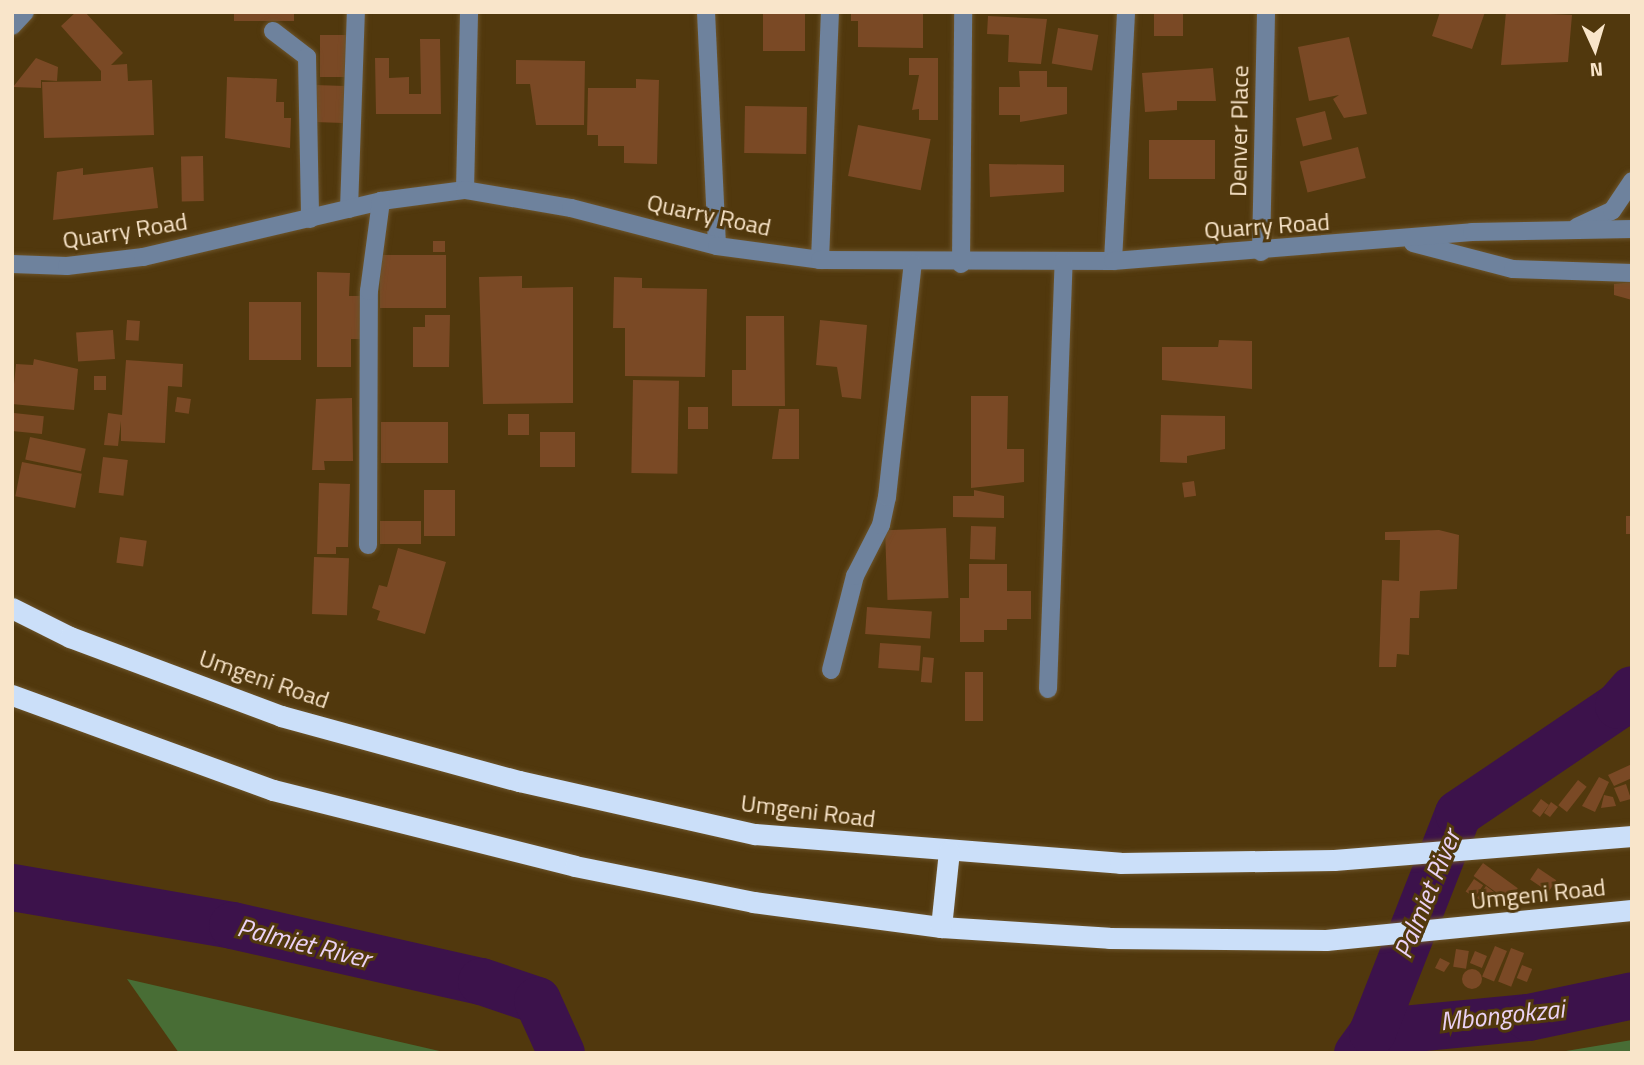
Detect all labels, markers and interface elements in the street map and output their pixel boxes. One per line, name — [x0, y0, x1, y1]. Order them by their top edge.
north arrow — [1560, 14, 1630, 84]
text: N — [1589, 56, 1604, 85]
street label: Denver Place — [1223, 65, 1255, 197]
street label: Quarry Road — [644, 188, 774, 242]
street label: Quarry Road — [60, 207, 190, 255]
street label: Quarry Road — [1203, 207, 1331, 245]
street label: Umgeni Road — [195, 643, 333, 715]
street label: Umgeni Road — [739, 788, 877, 834]
water label: Palmiet River — [1387, 825, 1467, 963]
street label: Umgeni Road — [1469, 873, 1607, 915]
water label: Palmiet River — [234, 911, 374, 975]
water label: Mbongokzai — [1438, 993, 1566, 1037]

